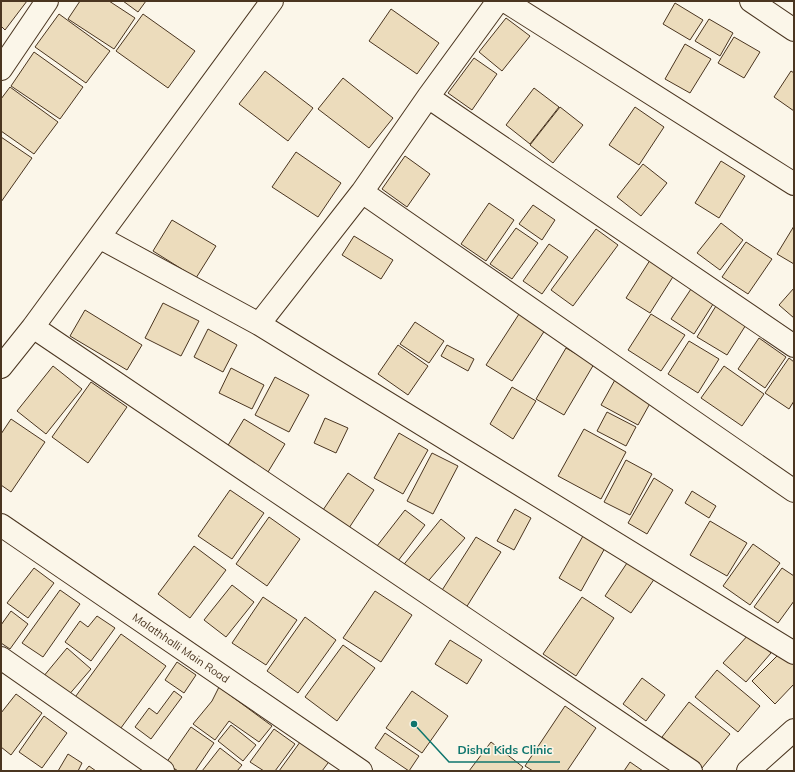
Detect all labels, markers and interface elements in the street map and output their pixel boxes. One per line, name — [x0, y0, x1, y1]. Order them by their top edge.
street label: Malathhalli Main Road — [130, 610, 232, 686]
callout: Disha Kids Clinic — [449, 738, 560, 762]
text: Disha Kids Clinic — [457, 742, 553, 757]

